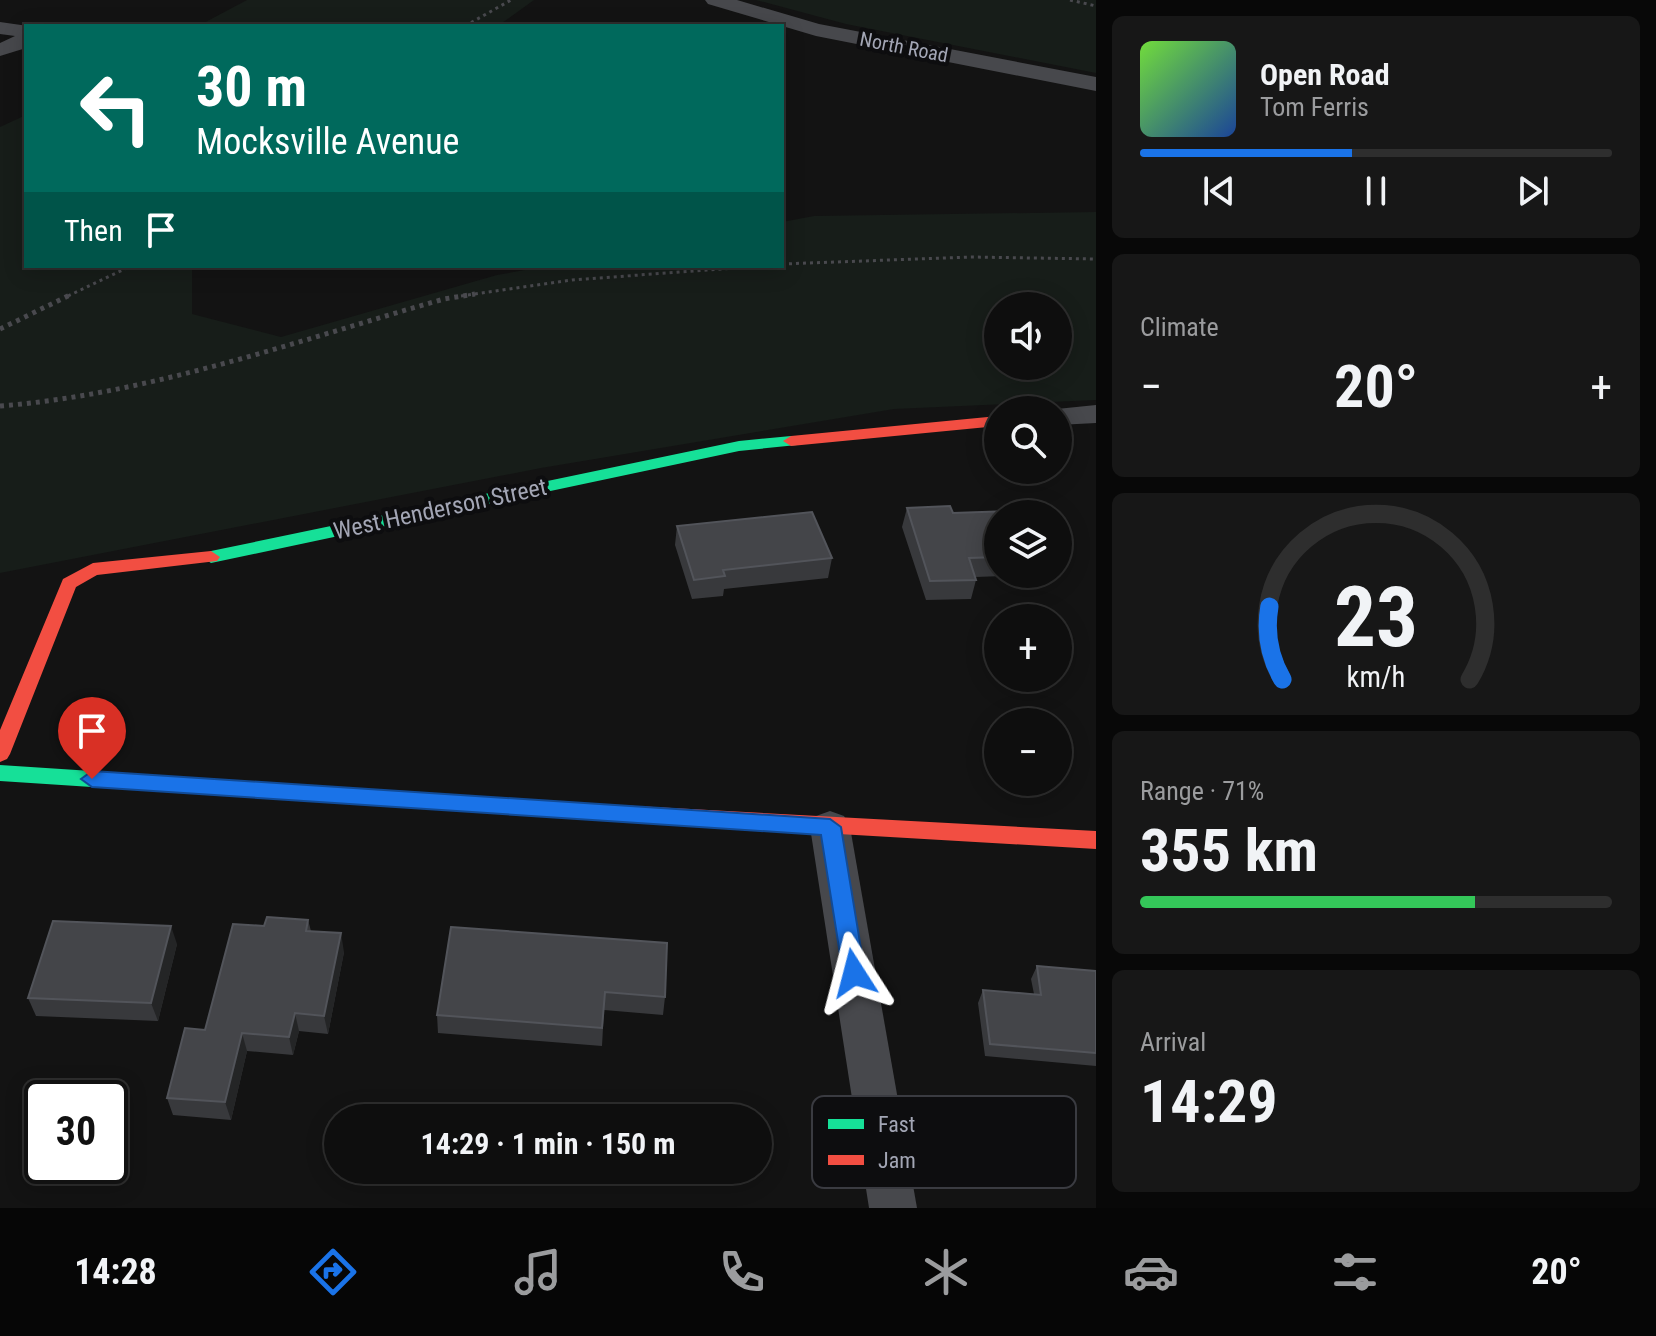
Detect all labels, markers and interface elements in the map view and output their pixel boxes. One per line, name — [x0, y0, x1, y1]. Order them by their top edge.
street label: North Road — [858, 27, 950, 67]
text: 30 m — [196, 54, 307, 120]
icon: left — [64, 56, 168, 160]
text: Open Road — [1260, 57, 1390, 92]
text: Tom Ferris — [1260, 92, 1369, 122]
text: Mocksville Avenue — [196, 121, 460, 163]
icon: previous — [1197, 169, 1241, 213]
icon: pause — [1354, 169, 1398, 213]
icon: next — [1511, 169, 1555, 213]
icon: arrive — [139, 208, 183, 252]
text: Then — [64, 213, 123, 248]
map controls — [984, 292, 1072, 796]
button: sound — [984, 292, 1072, 380]
text: Climate — [1140, 312, 1219, 342]
text: 20° — [1334, 351, 1418, 422]
text: − — [1140, 361, 1162, 413]
text: + — [1590, 361, 1612, 413]
button: search — [984, 396, 1072, 484]
street label: West Henderson Street — [331, 473, 549, 545]
button: layers — [984, 500, 1072, 588]
text: 23 — [1334, 569, 1418, 666]
button: + — [984, 604, 1072, 692]
text: km/h — [1347, 660, 1405, 694]
pin — [58, 697, 126, 779]
button: − — [984, 708, 1072, 796]
icon: arrive — [70, 709, 114, 753]
text: Range · 71% — [1140, 776, 1264, 806]
text: 355 km — [1140, 815, 1318, 886]
position arrow — [812, 931, 896, 1015]
text: Arrival — [1140, 1027, 1206, 1057]
text: 14:29 — [1140, 1066, 1278, 1137]
speed limit sign: 30 — [24, 1080, 128, 1184]
legend — [812, 1096, 1076, 1188]
text: Fast — [878, 1112, 915, 1137]
text: 14:29 · 1 min · 150 m — [421, 1126, 675, 1161]
text: Jam — [878, 1148, 916, 1173]
icon: directions — [305, 1244, 361, 1300]
icon: music — [510, 1244, 566, 1300]
icon: phone — [714, 1244, 770, 1300]
icon: climate — [918, 1244, 974, 1300]
icon: car — [1123, 1244, 1179, 1300]
icon: filters — [1327, 1244, 1383, 1300]
text: 14:28 — [74, 1251, 157, 1293]
text: 20° — [1531, 1251, 1582, 1293]

